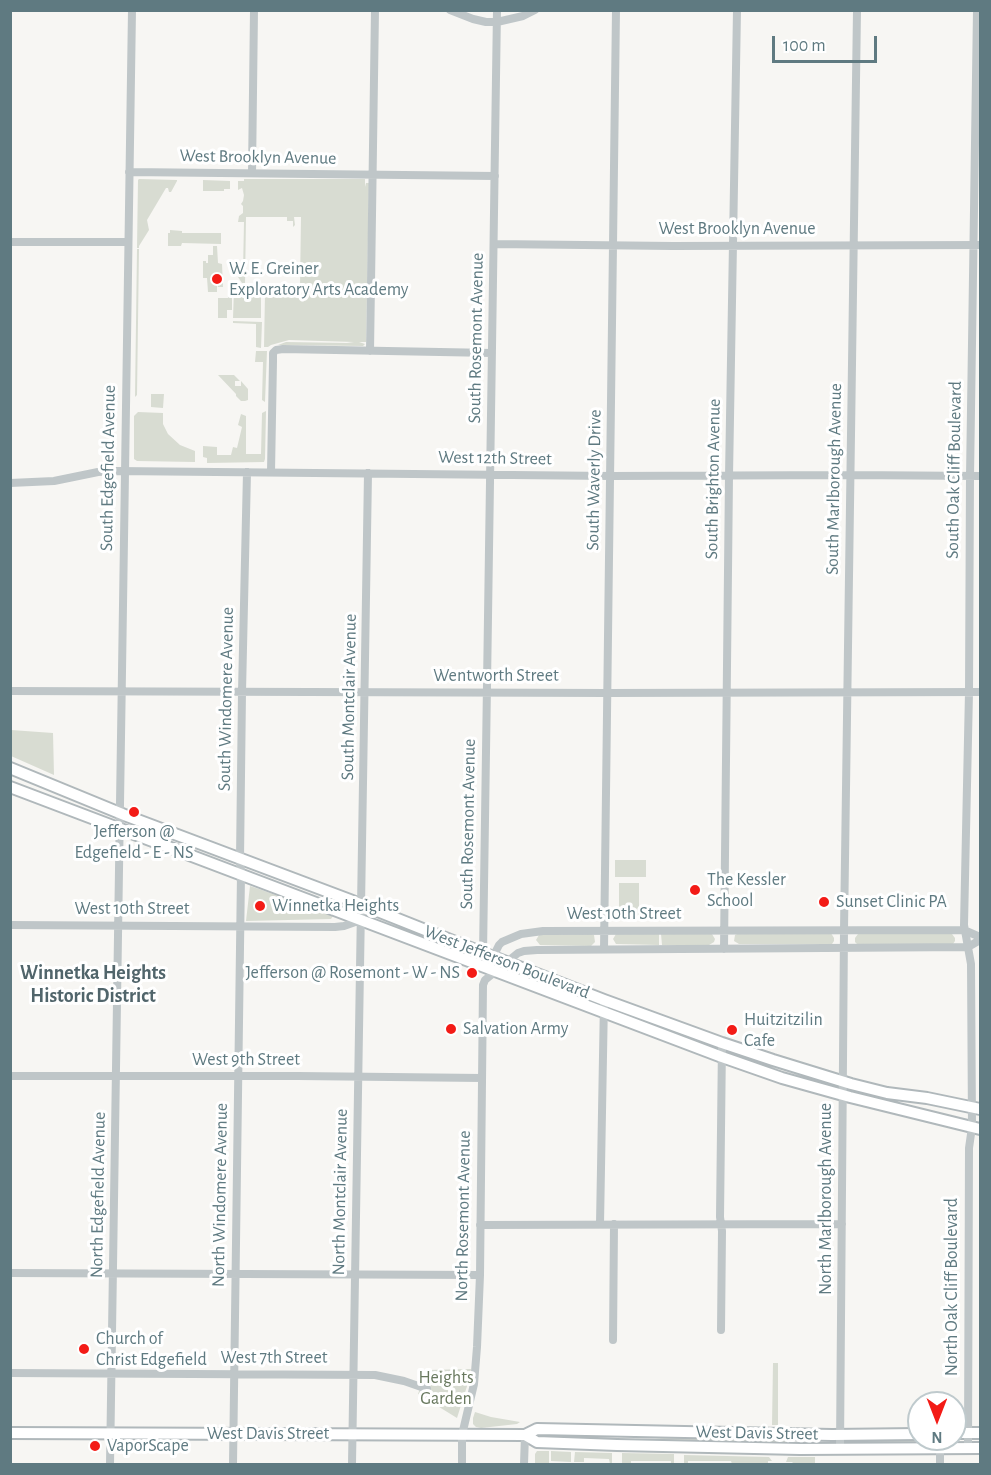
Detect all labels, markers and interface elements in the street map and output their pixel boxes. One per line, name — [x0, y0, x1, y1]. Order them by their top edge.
scale bar — [775, 24, 880, 62]
text: 100 m — [783, 37, 826, 55]
street label: West Brooklyn Avenue — [179, 145, 337, 169]
street label: West Brooklyn Avenue — [659, 218, 815, 240]
street label: South Rosemont Avenue — [464, 252, 488, 424]
place label: W. E. Greiner Exploratory Arts Academy — [229, 258, 408, 300]
marker: W. E. Greiner Exploratory Arts Academy — [210, 272, 224, 286]
street label: South Oak Cliff Boulevard — [942, 381, 966, 559]
street label: South Marlborough Avenue — [822, 383, 846, 575]
street label: South Edgefield Avenue — [96, 385, 120, 551]
street label: South Brighton Avenue — [701, 398, 725, 560]
street label: South Waverly Drive — [582, 409, 606, 551]
street label: West 12th Street — [438, 446, 552, 470]
street label: South Windomere Avenue — [214, 607, 238, 791]
street label: South Montclair Avenue — [337, 613, 361, 781]
street label: Wentworth Street — [433, 665, 559, 687]
street label: South Rosemont Avenue — [456, 738, 480, 910]
marker: Jefferson @ Edgefield - E - NS — [127, 805, 141, 819]
place label: Jefferson @ Edgefield - E - NS — [74, 821, 194, 864]
place label: The Kessler School — [707, 869, 786, 912]
marker: The Kessler School — [688, 883, 702, 897]
place label: Sunset Clinic PA — [836, 891, 947, 913]
place label: Winnetka Heights — [272, 895, 399, 917]
marker: Sunset Clinic PA — [817, 895, 831, 909]
street label: West 10th Street — [74, 898, 190, 920]
marker: Winnetka Heights — [253, 899, 267, 913]
street label: West 10th Street — [566, 903, 682, 925]
street label: West Jefferson Boulevard — [421, 920, 593, 1004]
district label: Winnetka Heights Historic District — [20, 961, 166, 1008]
place label: Jefferson @ Rosemont - W - NS — [245, 962, 460, 984]
marker: Jefferson @ Rosemont - W - NS — [465, 966, 479, 980]
place label: Huitzitzilin Cafe — [744, 1009, 823, 1052]
place label: Salvation Army — [463, 1018, 568, 1040]
marker: Salvation Army — [444, 1022, 458, 1036]
marker: Huitzitzilin Cafe — [725, 1023, 739, 1037]
street label: West 9th Street — [192, 1049, 300, 1071]
street label: North Windomere Avenue — [208, 1103, 232, 1287]
street label: North Marlborough Avenue — [815, 1103, 837, 1295]
street label: North Montclair Avenue — [328, 1108, 352, 1276]
street label: North Edgefield Avenue — [86, 1112, 110, 1278]
street label: North Rosemont Avenue — [451, 1130, 475, 1302]
street label: North Oak Cliff Boulevard — [941, 1198, 963, 1376]
place label: Church of Christ Edgefield — [96, 1328, 207, 1370]
marker: Church of Christ Edgefield — [77, 1342, 91, 1356]
street label: West 7th Street — [221, 1347, 327, 1369]
park label: Heights Garden — [418, 1367, 474, 1410]
north arrow — [907, 1391, 967, 1451]
street label: West Davis Street — [696, 1421, 818, 1445]
street label: West Davis Street — [207, 1423, 329, 1445]
text: N — [931, 1429, 943, 1445]
place label: VaporScape — [107, 1435, 189, 1457]
marker: VaporScape — [88, 1439, 102, 1453]

